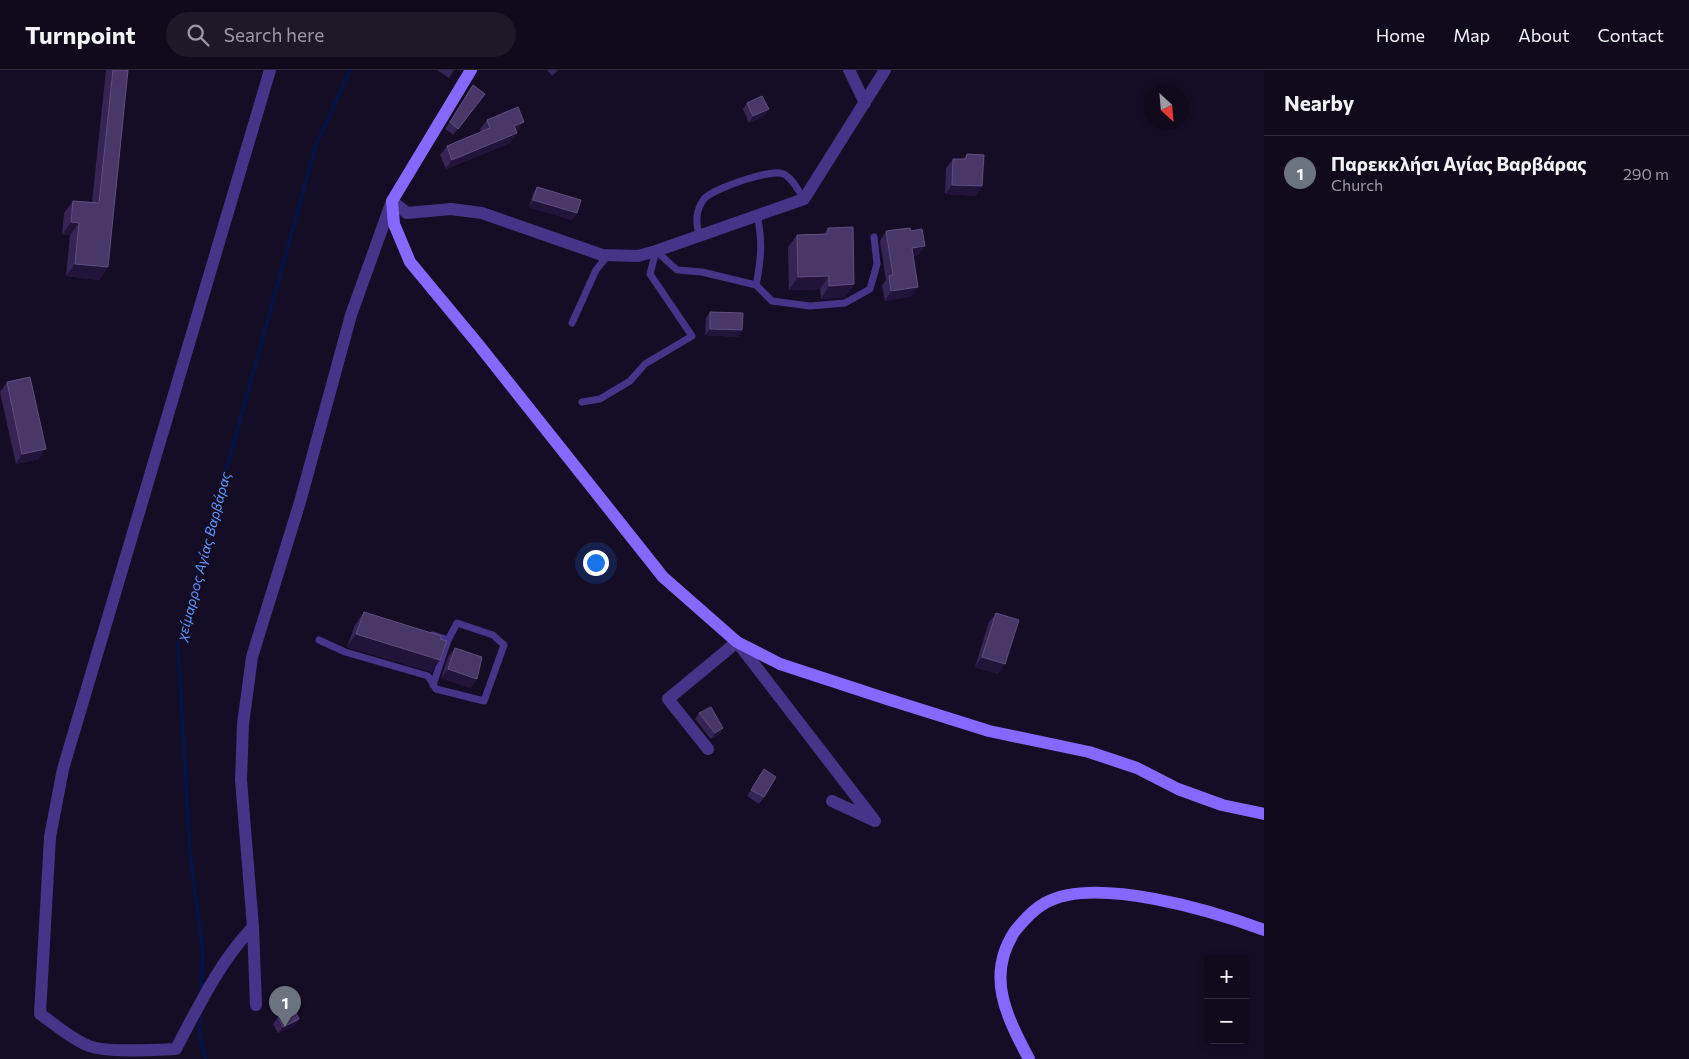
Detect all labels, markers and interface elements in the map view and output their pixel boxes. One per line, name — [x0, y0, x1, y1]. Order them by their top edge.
search box — [166, 12, 516, 57]
text: Turnpoint — [25, 20, 136, 49]
icon: search — [184, 21, 212, 49]
text: Search here — [224, 23, 324, 46]
text: Home — [1376, 24, 1425, 46]
text: Map — [1453, 24, 1490, 46]
text: About — [1518, 24, 1570, 46]
text: Contact — [1598, 24, 1664, 46]
north arrow — [1144, 85, 1189, 130]
text: Nearby — [1284, 90, 1354, 115]
text: Παρεκκλήσι Αγίας Βαρβάρας — [1331, 152, 1587, 175]
text: 1 — [1296, 164, 1304, 183]
text: 290 m — [1623, 164, 1669, 183]
text: Church — [1331, 175, 1383, 194]
water label: χείμαρρος Αγίας Βαρβάρας — [172, 470, 234, 644]
your location — [583, 550, 609, 576]
map controls — [1204, 954, 1249, 1044]
button: + — [1204, 954, 1249, 999]
pin: 1 — [269, 986, 301, 1027]
button: − — [1204, 999, 1249, 1044]

